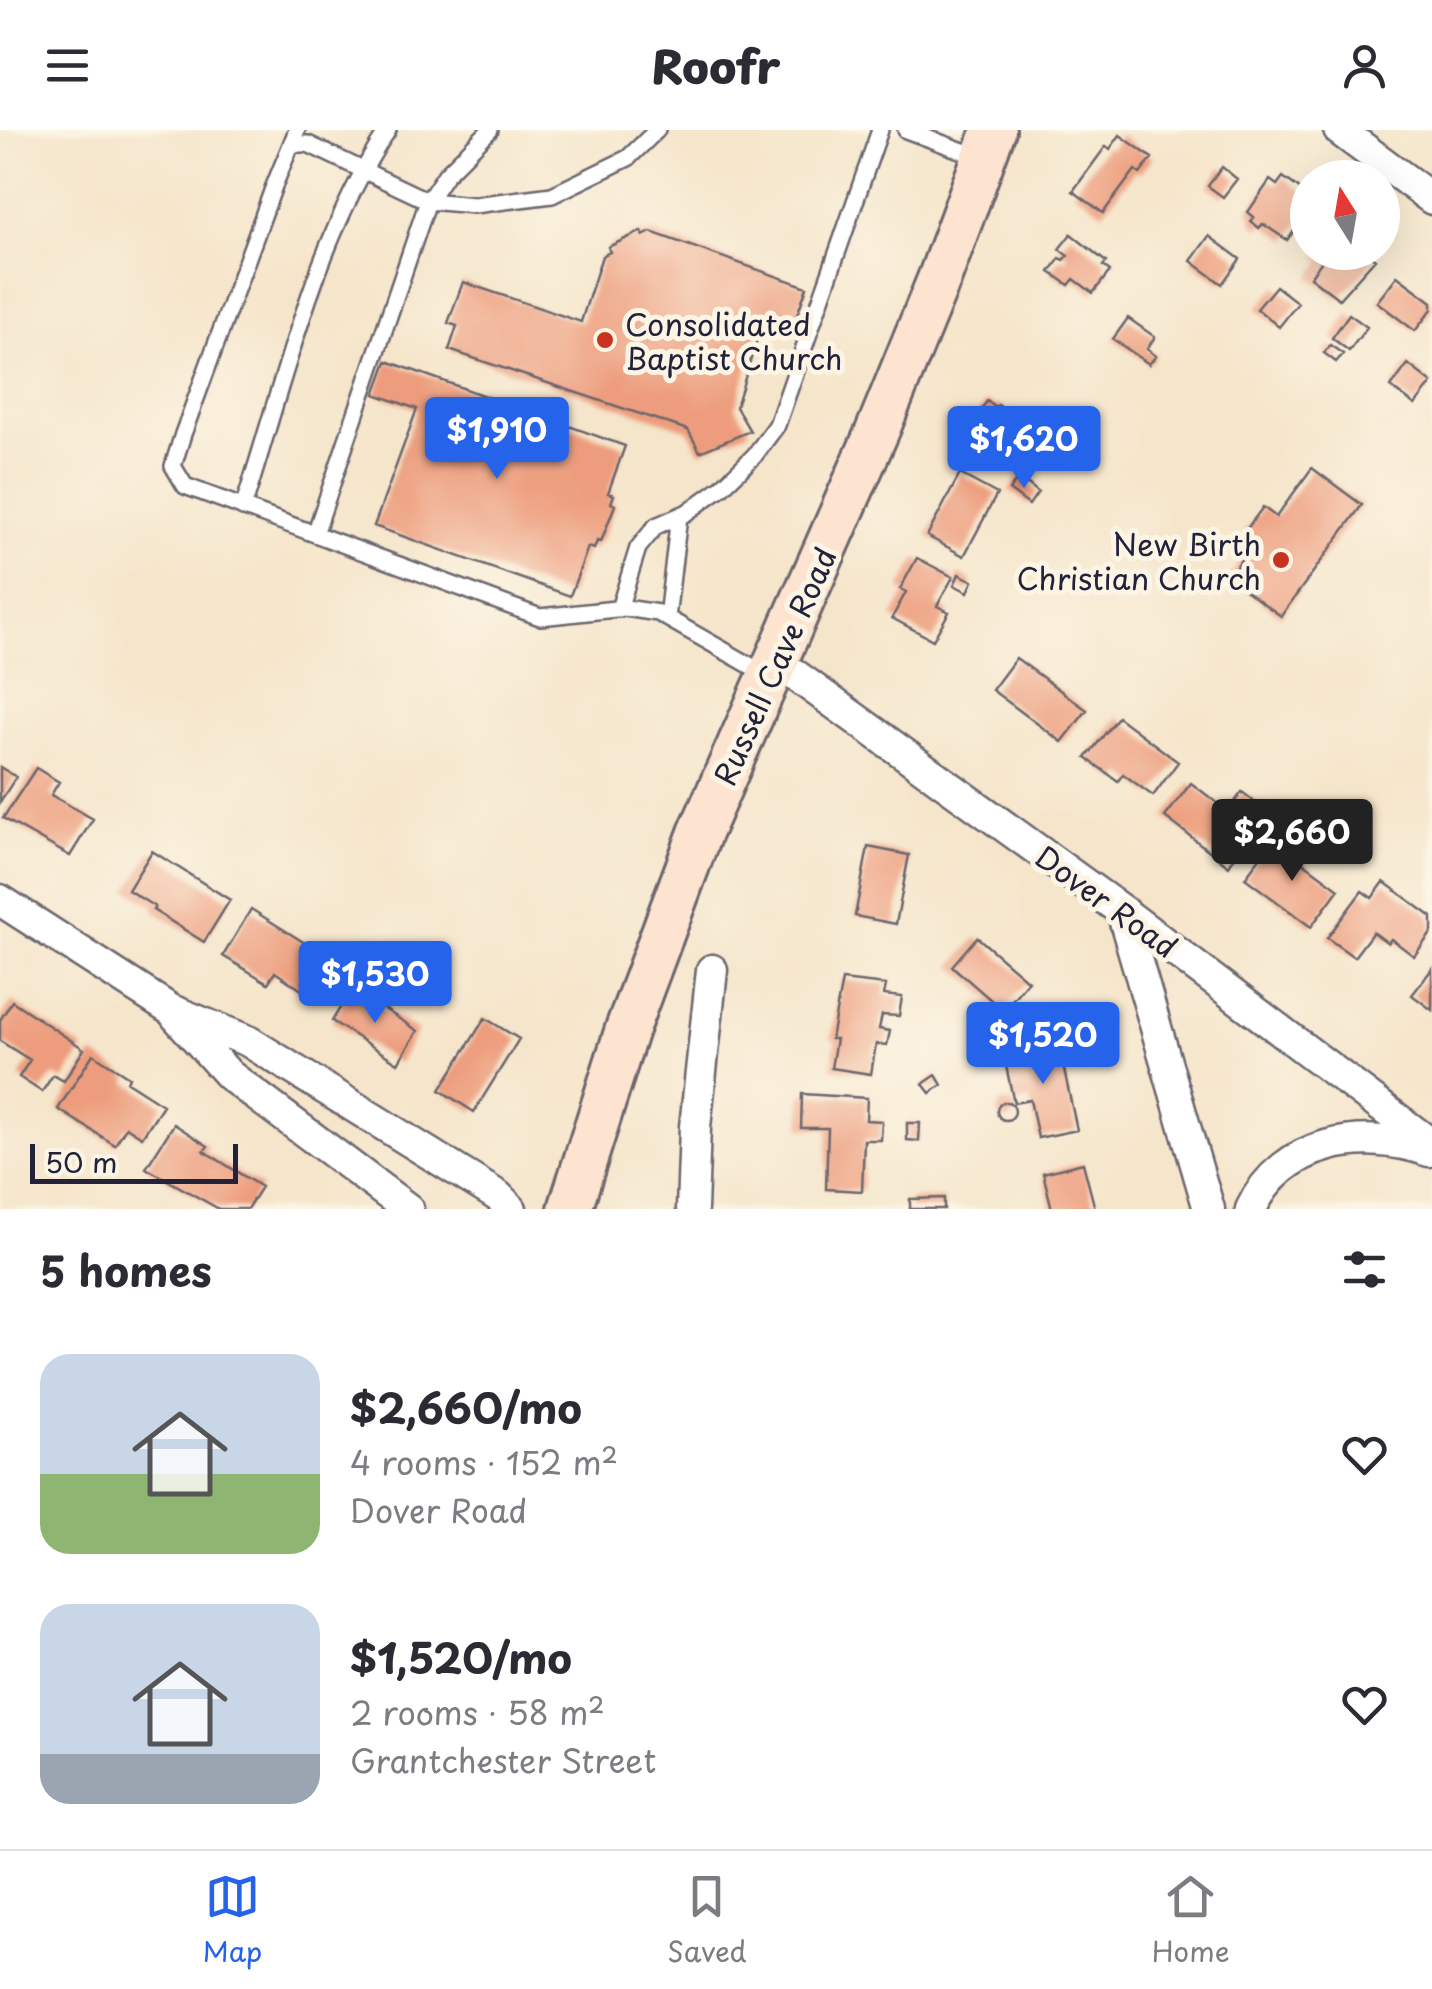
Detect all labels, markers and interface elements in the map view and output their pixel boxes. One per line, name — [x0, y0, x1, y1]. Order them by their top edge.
text: Roofr — [652, 31, 780, 99]
icon: menu — [40, 38, 95, 93]
icon: person — [1337, 38, 1392, 93]
north arrow — [1290, 160, 1400, 270]
map controls — [1290, 160, 1400, 270]
place label: Consolidated Baptist Church — [625, 301, 842, 380]
marker: Consolidated Baptist Church — [594, 329, 616, 351]
pin: $1,910 — [416, 397, 578, 482]
text: $1,910 — [447, 405, 547, 453]
pin: $1,620 — [943, 406, 1105, 491]
text: $1,620 — [969, 414, 1079, 462]
place label: New Birth Christian Church — [1016, 521, 1261, 600]
street label: Russell Cave Road — [701, 540, 847, 792]
marker: New Birth Christian Church — [1270, 549, 1292, 571]
pin: $2,660 — [1211, 799, 1373, 884]
text: $2,660 — [1234, 807, 1350, 855]
street label: Dover Road — [1027, 834, 1187, 968]
pin: $1,530 — [294, 941, 456, 1026]
text: $1,530 — [321, 949, 429, 997]
pin: $1,520 — [962, 1002, 1124, 1087]
text: $1,520 — [988, 1010, 1098, 1058]
scale bar — [30, 1139, 238, 1184]
text: 50 m — [45, 1140, 118, 1183]
text: 5 homes — [40, 1238, 212, 1301]
icon: filters — [1337, 1242, 1392, 1297]
text: $2,660/mo — [350, 1375, 582, 1438]
icon: home — [120, 1394, 240, 1514]
icon: heart — [1337, 1427, 1392, 1482]
text: 4 rooms · 152 m² — [350, 1438, 618, 1486]
text: Dover Road — [350, 1486, 527, 1534]
text: $1,520/mo — [350, 1625, 572, 1688]
icon: home — [120, 1644, 240, 1764]
icon: heart — [1337, 1677, 1392, 1732]
text: 2 rooms · 58 m² — [350, 1688, 605, 1736]
text: Grantchester Street — [350, 1736, 656, 1784]
tab: Map — [202, 1869, 262, 1972]
tab: Saved — [667, 1869, 747, 1972]
tab: Home — [1152, 1869, 1230, 1972]

